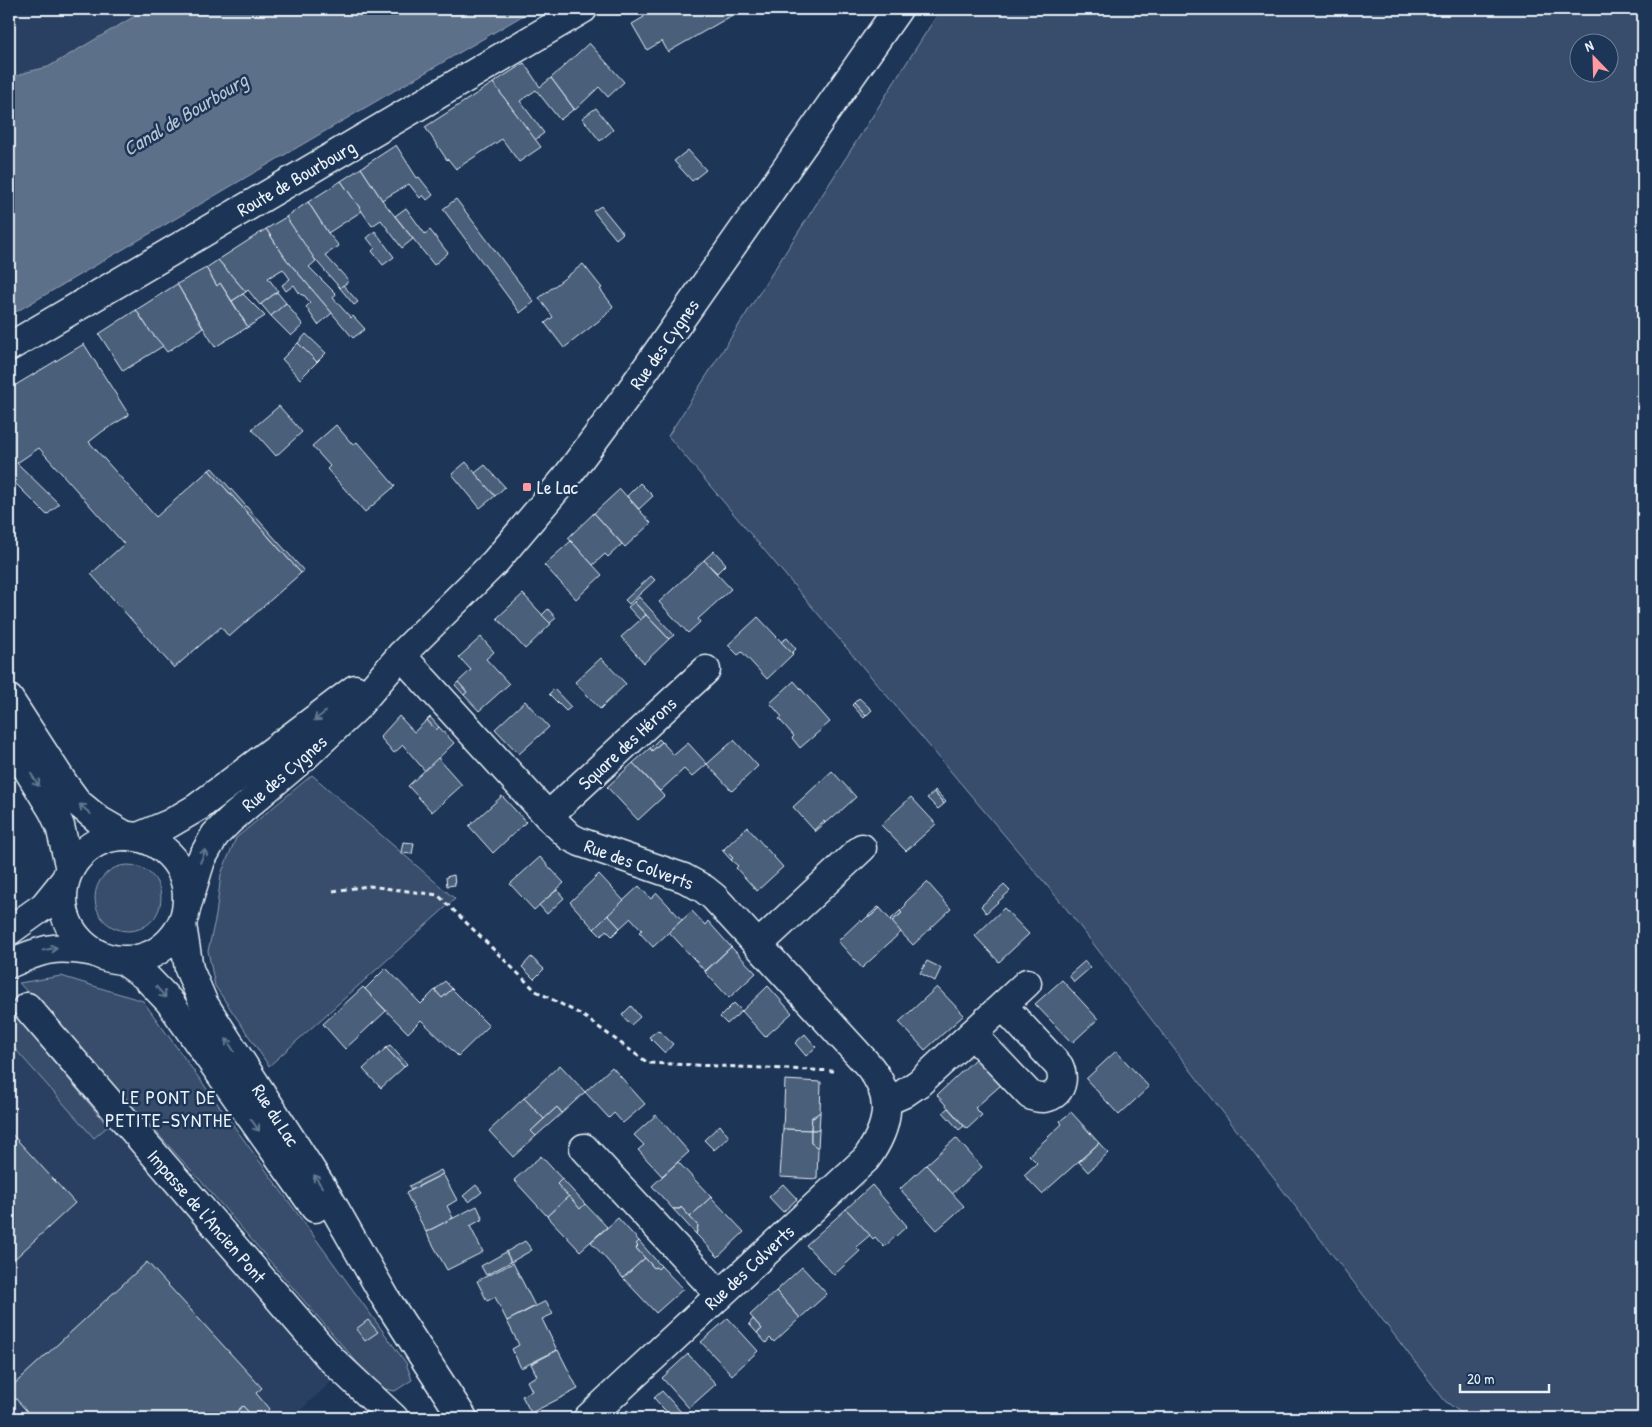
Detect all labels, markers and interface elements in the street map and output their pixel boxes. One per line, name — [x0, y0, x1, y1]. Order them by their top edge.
north arrow — [1570, 32, 1620, 82]
text: N — [1582, 35, 1596, 56]
water label: Canal de Bourbourg — [118, 66, 254, 163]
street label: Route de Bourbourg — [232, 134, 360, 222]
street label: Rue des Cygnes — [623, 293, 705, 395]
place label: Le Lac — [537, 474, 579, 500]
marker: Le Lac — [521, 481, 533, 493]
street label: Square des Hérons — [572, 691, 682, 795]
one-way arrow — [314, 710, 327, 721]
street label: Rue des Cygnes — [236, 729, 332, 817]
one-way arrow — [29, 773, 40, 787]
one-way arrow — [79, 803, 92, 815]
street label: Rue des Colverts — [581, 832, 697, 896]
one-way arrow — [199, 849, 209, 864]
one-way arrow — [42, 944, 58, 954]
one-way arrow — [155, 986, 167, 999]
one-way arrow — [225, 1038, 235, 1052]
street label: Rue du Lac — [246, 1079, 306, 1152]
district label: LE PONT DE PETITE-SYNTHE — [105, 1083, 233, 1133]
one-way arrow — [250, 1118, 260, 1132]
street label: Impasse de l'Ancien Pont — [142, 1144, 273, 1289]
one-way arrow — [313, 1175, 323, 1189]
street label: Rue des Colverts — [698, 1219, 800, 1315]
scale bar — [1460, 1362, 1548, 1394]
text: 20 m — [1467, 1368, 1494, 1389]

